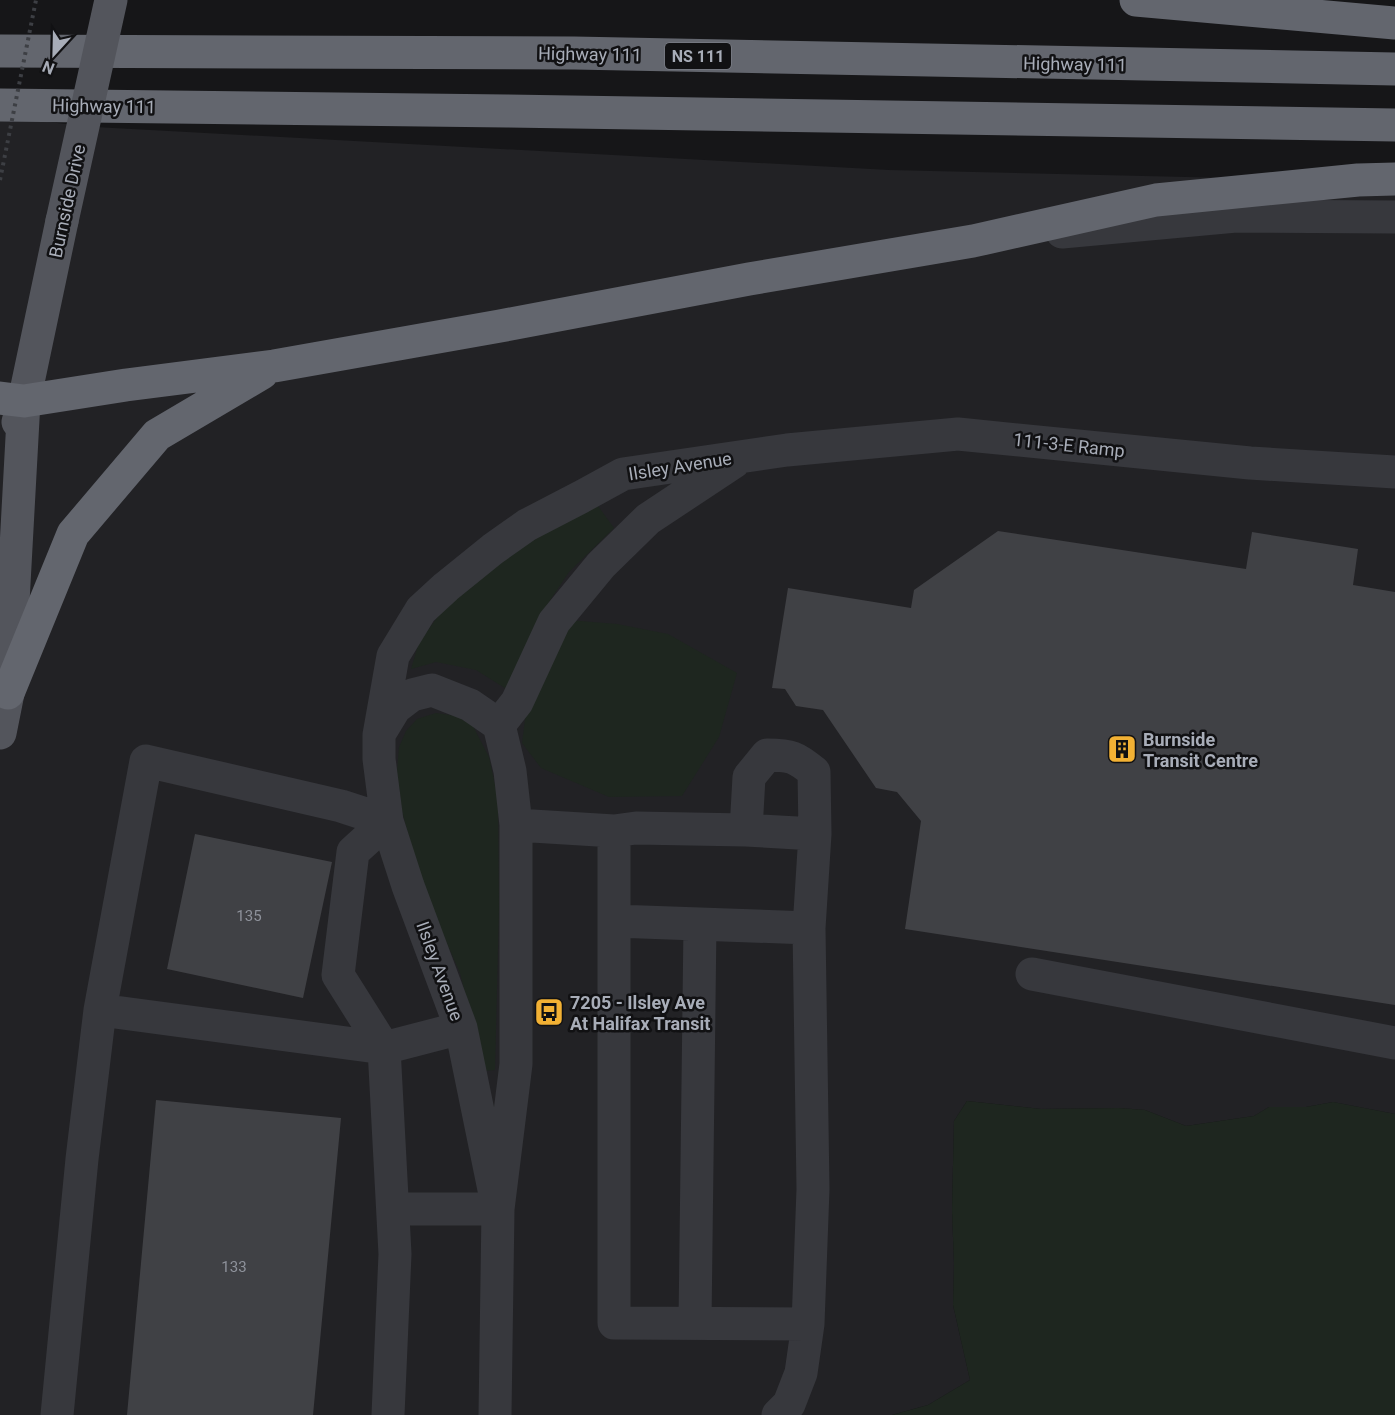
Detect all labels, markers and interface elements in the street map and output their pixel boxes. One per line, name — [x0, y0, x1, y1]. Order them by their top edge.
north arrow — [24, 24, 84, 84]
street label: Highway 111 — [538, 43, 642, 65]
road number: NS 111 — [665, 43, 731, 69]
street label: Highway 111 — [1023, 53, 1127, 75]
text: N — [40, 57, 57, 78]
street label: Highway 111 — [52, 95, 156, 117]
street label: Burnside Drive — [45, 142, 89, 260]
street label: 111-3-E Ramp — [1012, 429, 1126, 461]
street label: Ilsley Avenue — [627, 447, 733, 485]
place label: Burnside Transit Centre — [1143, 729, 1258, 771]
building icon: Burnside Transit Centre — [1106, 733, 1138, 765]
house number: 135 — [236, 907, 262, 925]
street label: Ilsley Avenue — [412, 918, 468, 1024]
place label: 7205 - Ilsley Ave At Halifax Transit — [570, 992, 710, 1034]
bus stop icon: 7205 - Ilsley Ave At Halifax Transit — [533, 996, 565, 1028]
house number: 133 — [221, 1258, 247, 1276]

